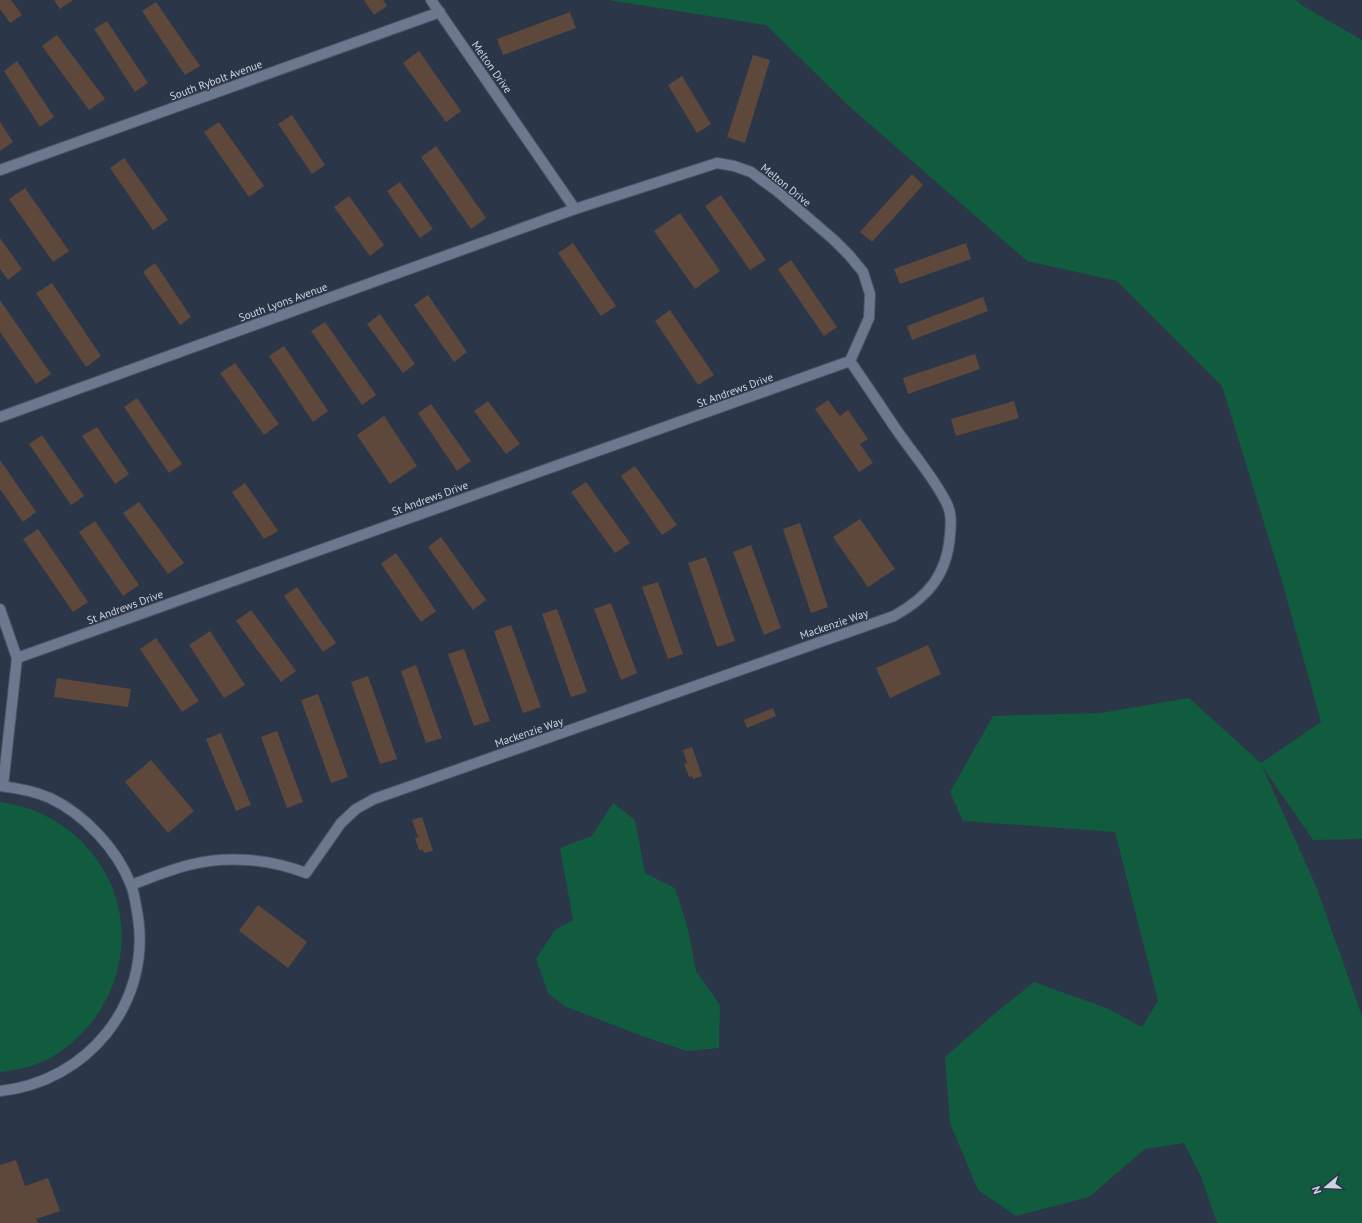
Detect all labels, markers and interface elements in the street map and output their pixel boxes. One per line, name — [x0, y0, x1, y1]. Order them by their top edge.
street label: Melton Drive — [469, 38, 515, 96]
street label: South Rybolt Avenue — [168, 57, 265, 103]
street label: Melton Drive — [758, 160, 814, 210]
street label: South Lyons Avenue — [237, 279, 330, 325]
street label: St Andrews Drive — [695, 370, 775, 410]
street label: St Andrews Drive — [390, 478, 470, 518]
street label: St Andrews Drive — [85, 587, 165, 627]
street label: Mackenzie Way — [798, 605, 871, 642]
street label: Mackenzie Way — [493, 713, 566, 750]
north arrow — [1306, 1167, 1346, 1207]
text: N — [1309, 1185, 1324, 1196]

